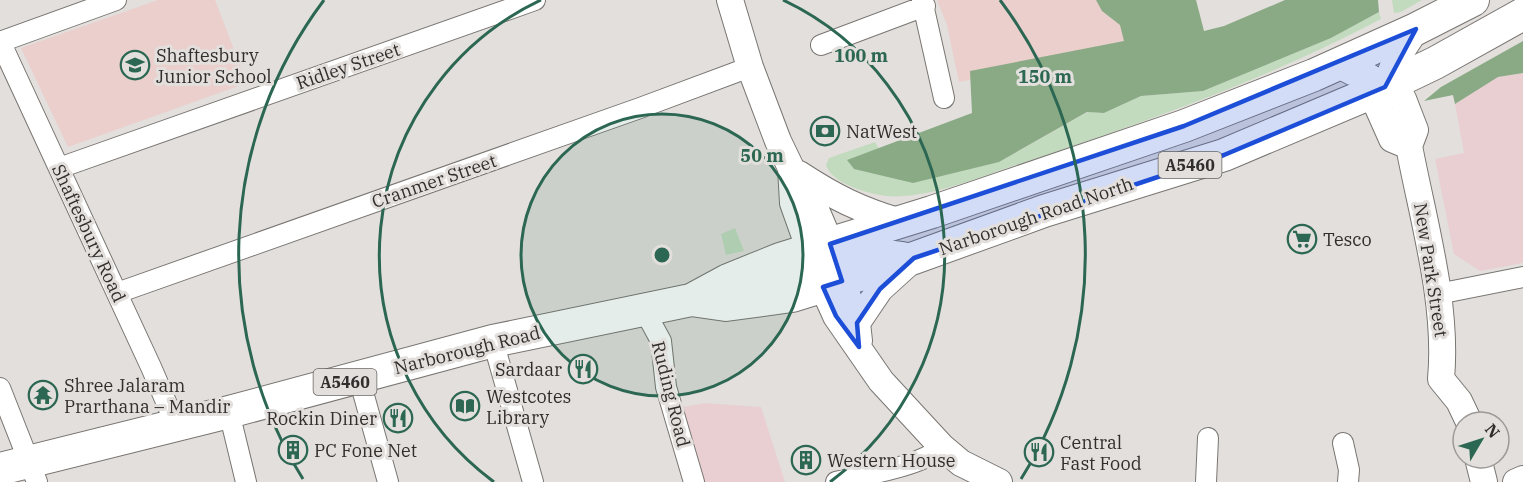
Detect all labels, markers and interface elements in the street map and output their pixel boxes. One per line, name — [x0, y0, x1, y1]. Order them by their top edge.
street label: Ridley Street — [293, 38, 403, 94]
place label: Shaftesbury Junior School — [156, 44, 272, 88]
text: 100 m — [834, 44, 889, 67]
school or university icon: Shaftesbury Junior School — [119, 49, 151, 81]
text: 150 m — [1018, 65, 1073, 88]
bank icon: NatWest — [809, 115, 841, 147]
place label: NatWest — [846, 120, 917, 143]
text: 50 m — [740, 144, 784, 167]
street label: Cranmer Street — [369, 149, 499, 213]
road number: A5460 — [1158, 152, 1222, 178]
street label: Shaftesbury Road — [47, 160, 131, 306]
street label: Narborough Road North — [936, 172, 1136, 260]
street label: New Park Street — [1409, 201, 1453, 339]
supermarket icon: Tesco — [1286, 223, 1318, 255]
place label: Tesco — [1323, 228, 1372, 251]
centre of rings — [652, 245, 672, 265]
street label: Narborough Road — [391, 321, 543, 379]
street label: Ruding Road — [647, 339, 695, 449]
restaurant icon: Sardaar — [567, 353, 599, 385]
place label: Sardaar — [495, 358, 562, 381]
road number: A5460 — [314, 369, 376, 395]
place label: Shree Jalaram Prarthana – Mandir — [64, 374, 230, 418]
temple icon: Shree Jalaram Prarthana – Mandir — [27, 379, 59, 411]
place label: Westcotes Library — [486, 385, 571, 429]
library icon: Westcotes Library — [449, 390, 481, 422]
restaurant icon: Rockin Diner — [382, 402, 414, 434]
place label: Rockin Diner — [266, 407, 377, 430]
north arrow — [1451, 410, 1511, 470]
text: N — [1481, 419, 1504, 442]
place label: Central Fast Food — [1060, 431, 1142, 475]
building icon: PC Fone Net — [277, 434, 309, 466]
restaurant icon: Central Fast Food — [1023, 436, 1055, 468]
place label: PC Fone Net — [314, 439, 417, 462]
building icon: Western House — [790, 444, 822, 476]
place label: Western House — [827, 449, 955, 472]

